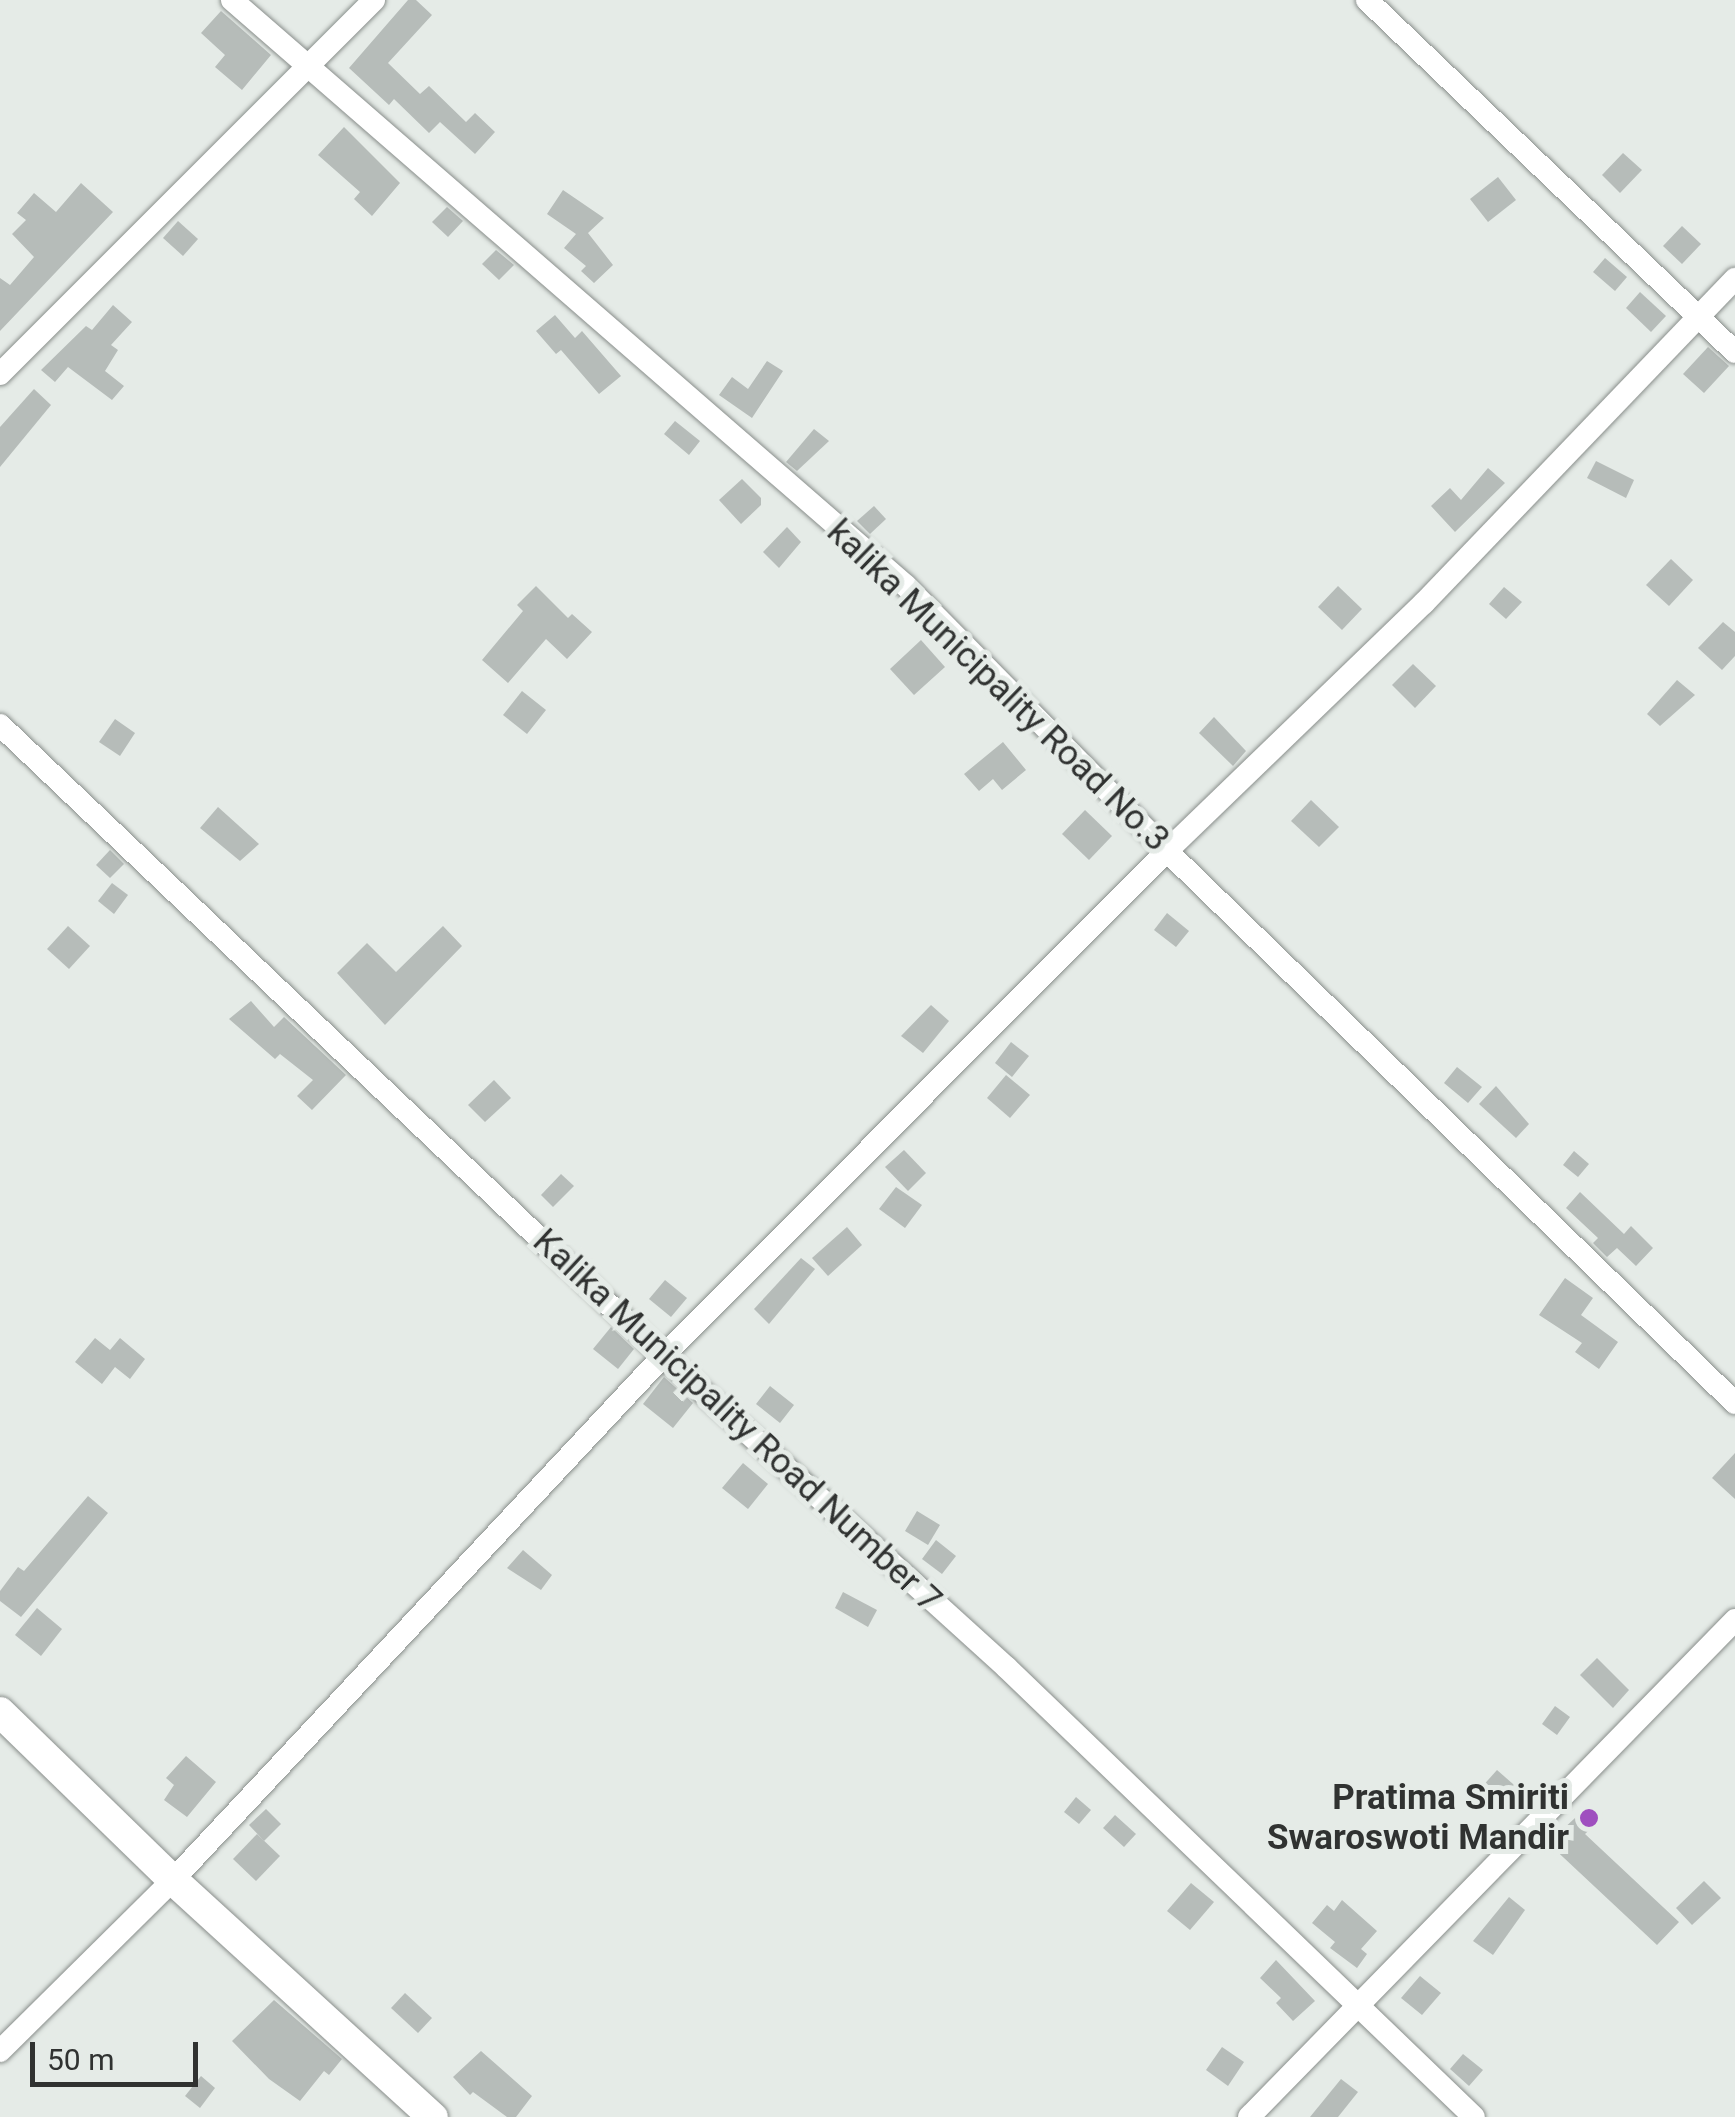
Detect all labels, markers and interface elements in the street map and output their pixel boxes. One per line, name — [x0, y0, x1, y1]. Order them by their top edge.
street label: kalika Municipality Road No.3 — [818, 511, 1178, 861]
street label: Kalika Municipality Road Number 7 — [524, 1221, 950, 1621]
place label: Pratima Smiriti Swaroswoti Mandir — [1267, 1777, 1569, 1859]
marker: Pratima Smiriti Swaroswoti Mandir — [1578, 1807, 1600, 1829]
scale bar — [35, 2022, 202, 2084]
text: 50 m — [47, 2042, 114, 2077]

